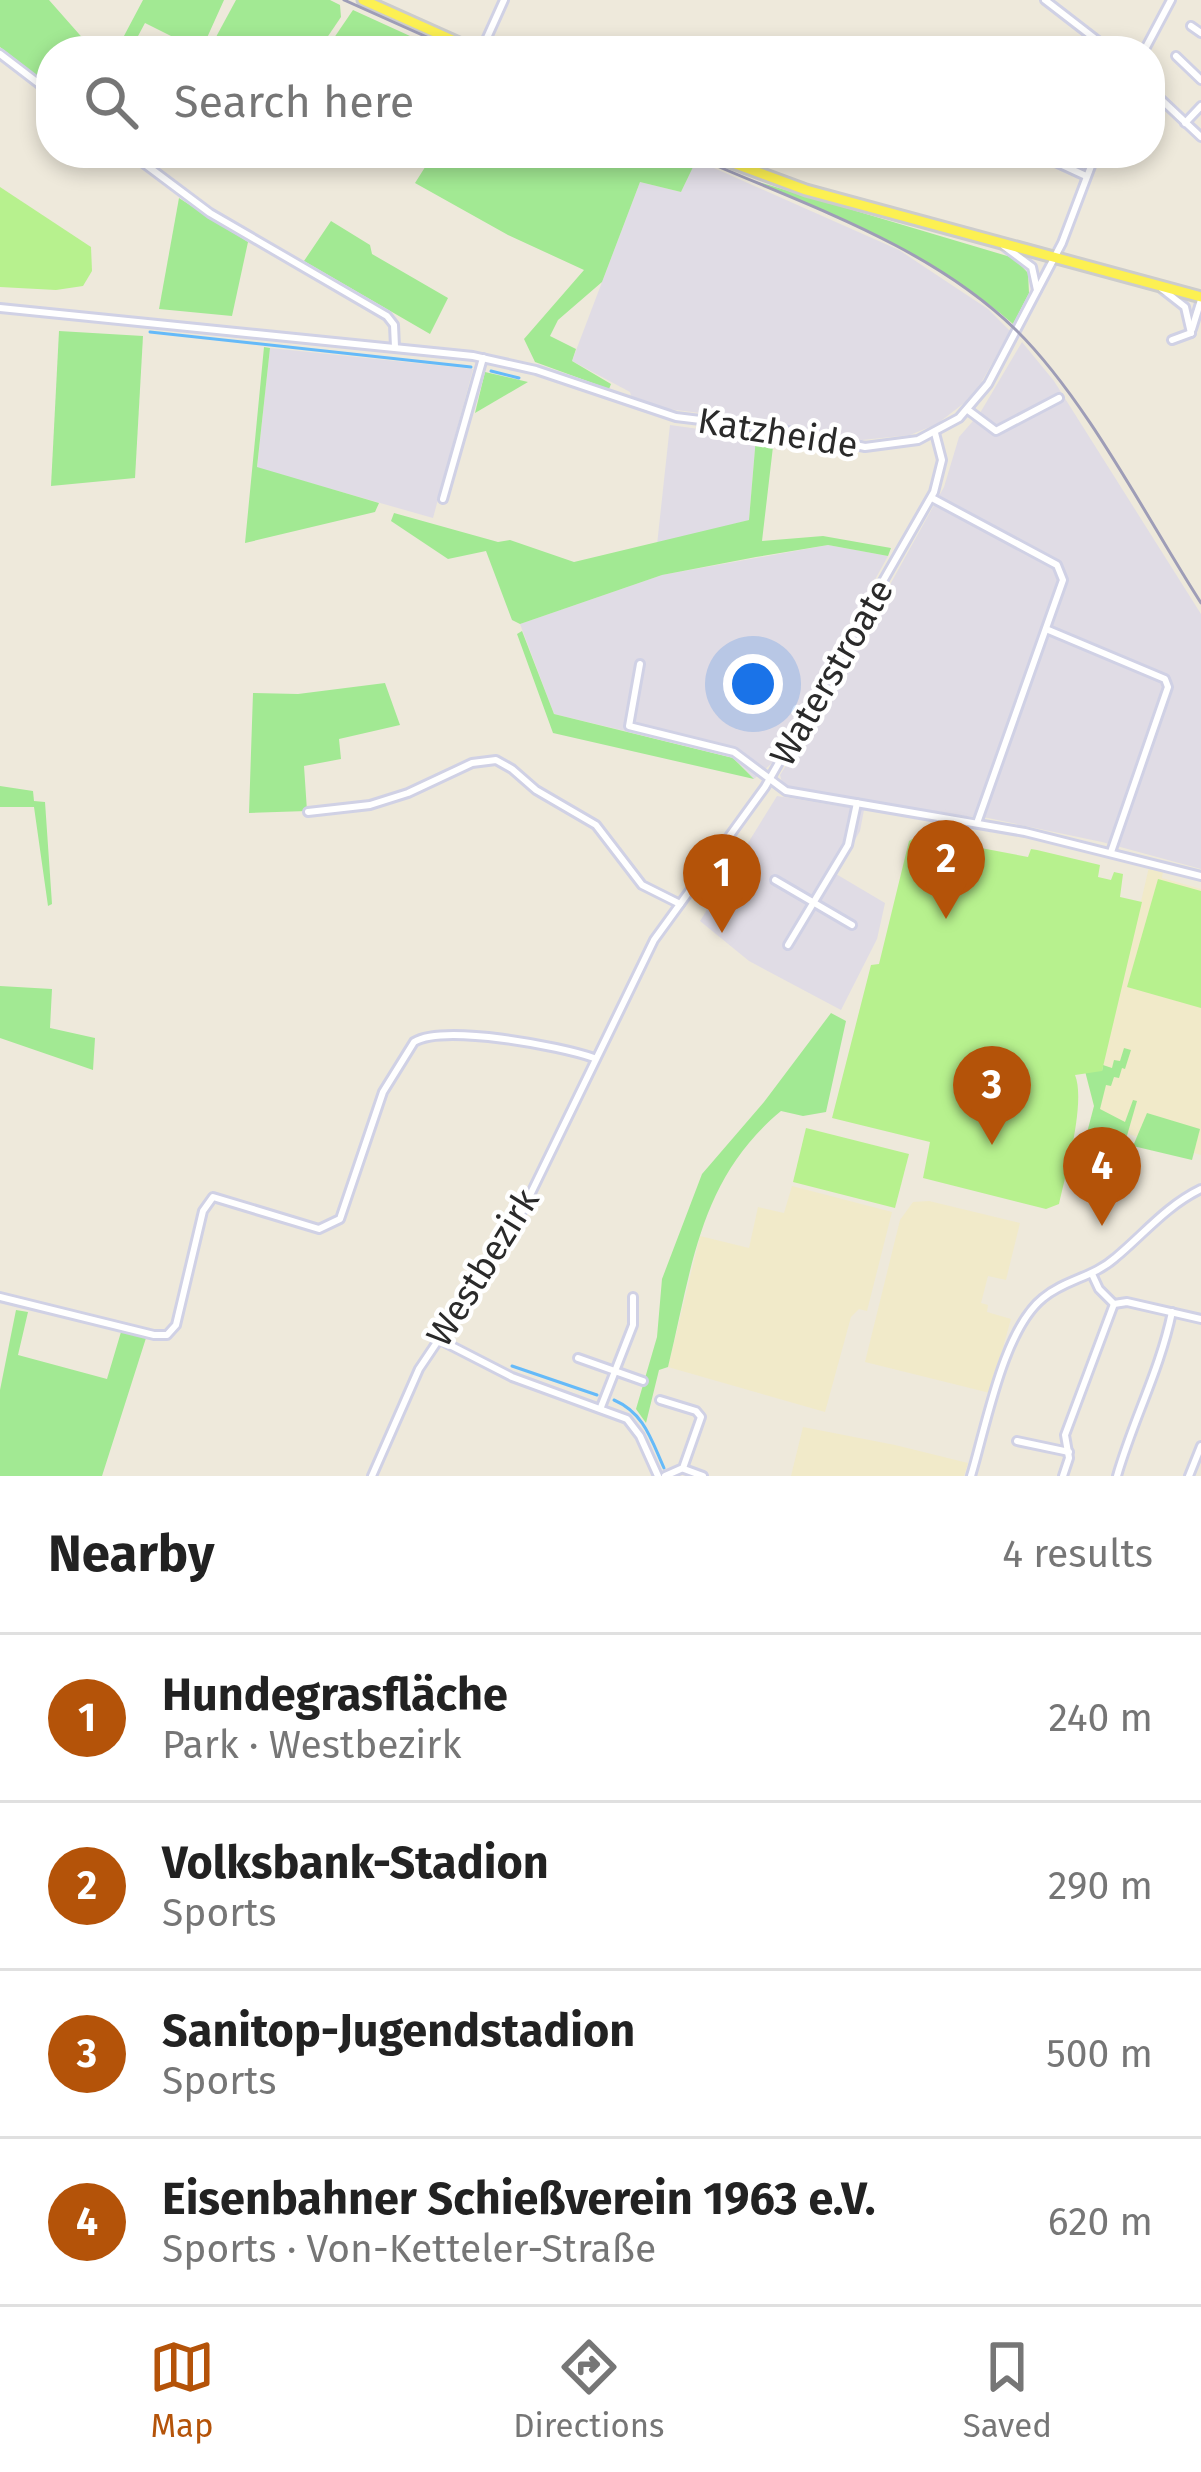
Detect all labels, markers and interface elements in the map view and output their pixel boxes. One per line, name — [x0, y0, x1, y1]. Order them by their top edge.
search box — [36, 36, 1165, 168]
icon: search — [78, 69, 144, 135]
text: Search here — [174, 75, 414, 129]
street label: Katzheide — [695, 399, 861, 467]
street label: Waterstroate — [761, 571, 903, 774]
your location — [723, 654, 783, 714]
pin: 2 — [907, 820, 985, 919]
pin: 1 — [683, 834, 761, 933]
pin: 3 — [953, 1046, 1031, 1145]
pin: 4 — [1063, 1127, 1141, 1226]
street label: Westbezirk — [417, 1180, 549, 1355]
text: Nearby — [48, 1523, 214, 1585]
text: 4 results — [1002, 1531, 1153, 1577]
text: Hundegrasfläche — [162, 1668, 508, 1722]
text: 1 — [78, 1695, 96, 1741]
text: 240 m — [1048, 1695, 1153, 1741]
text: Park · Westbezirk — [162, 1722, 461, 1768]
text: Volksbank-Stadion — [162, 1836, 549, 1890]
text: 2 — [77, 1863, 97, 1909]
text: 290 m — [1048, 1863, 1153, 1909]
text: Sports — [162, 1890, 277, 1936]
text: Sanitop-Jugendstadion — [162, 2004, 635, 2058]
text: 3 — [77, 2031, 97, 2077]
text: 500 m — [1046, 2031, 1153, 2077]
text: Sports — [162, 2058, 277, 2104]
text: Eisenbahner Schießverein 1963 e.V. — [162, 2172, 876, 2226]
text: 4 — [76, 2199, 98, 2245]
text: 620 m — [1048, 2199, 1153, 2245]
text: Sports · Von-Ketteler-Straße — [162, 2226, 656, 2272]
tab: Map — [149, 2334, 215, 2446]
tab: Directions — [513, 2334, 665, 2446]
tab: Saved — [963, 2334, 1052, 2446]

